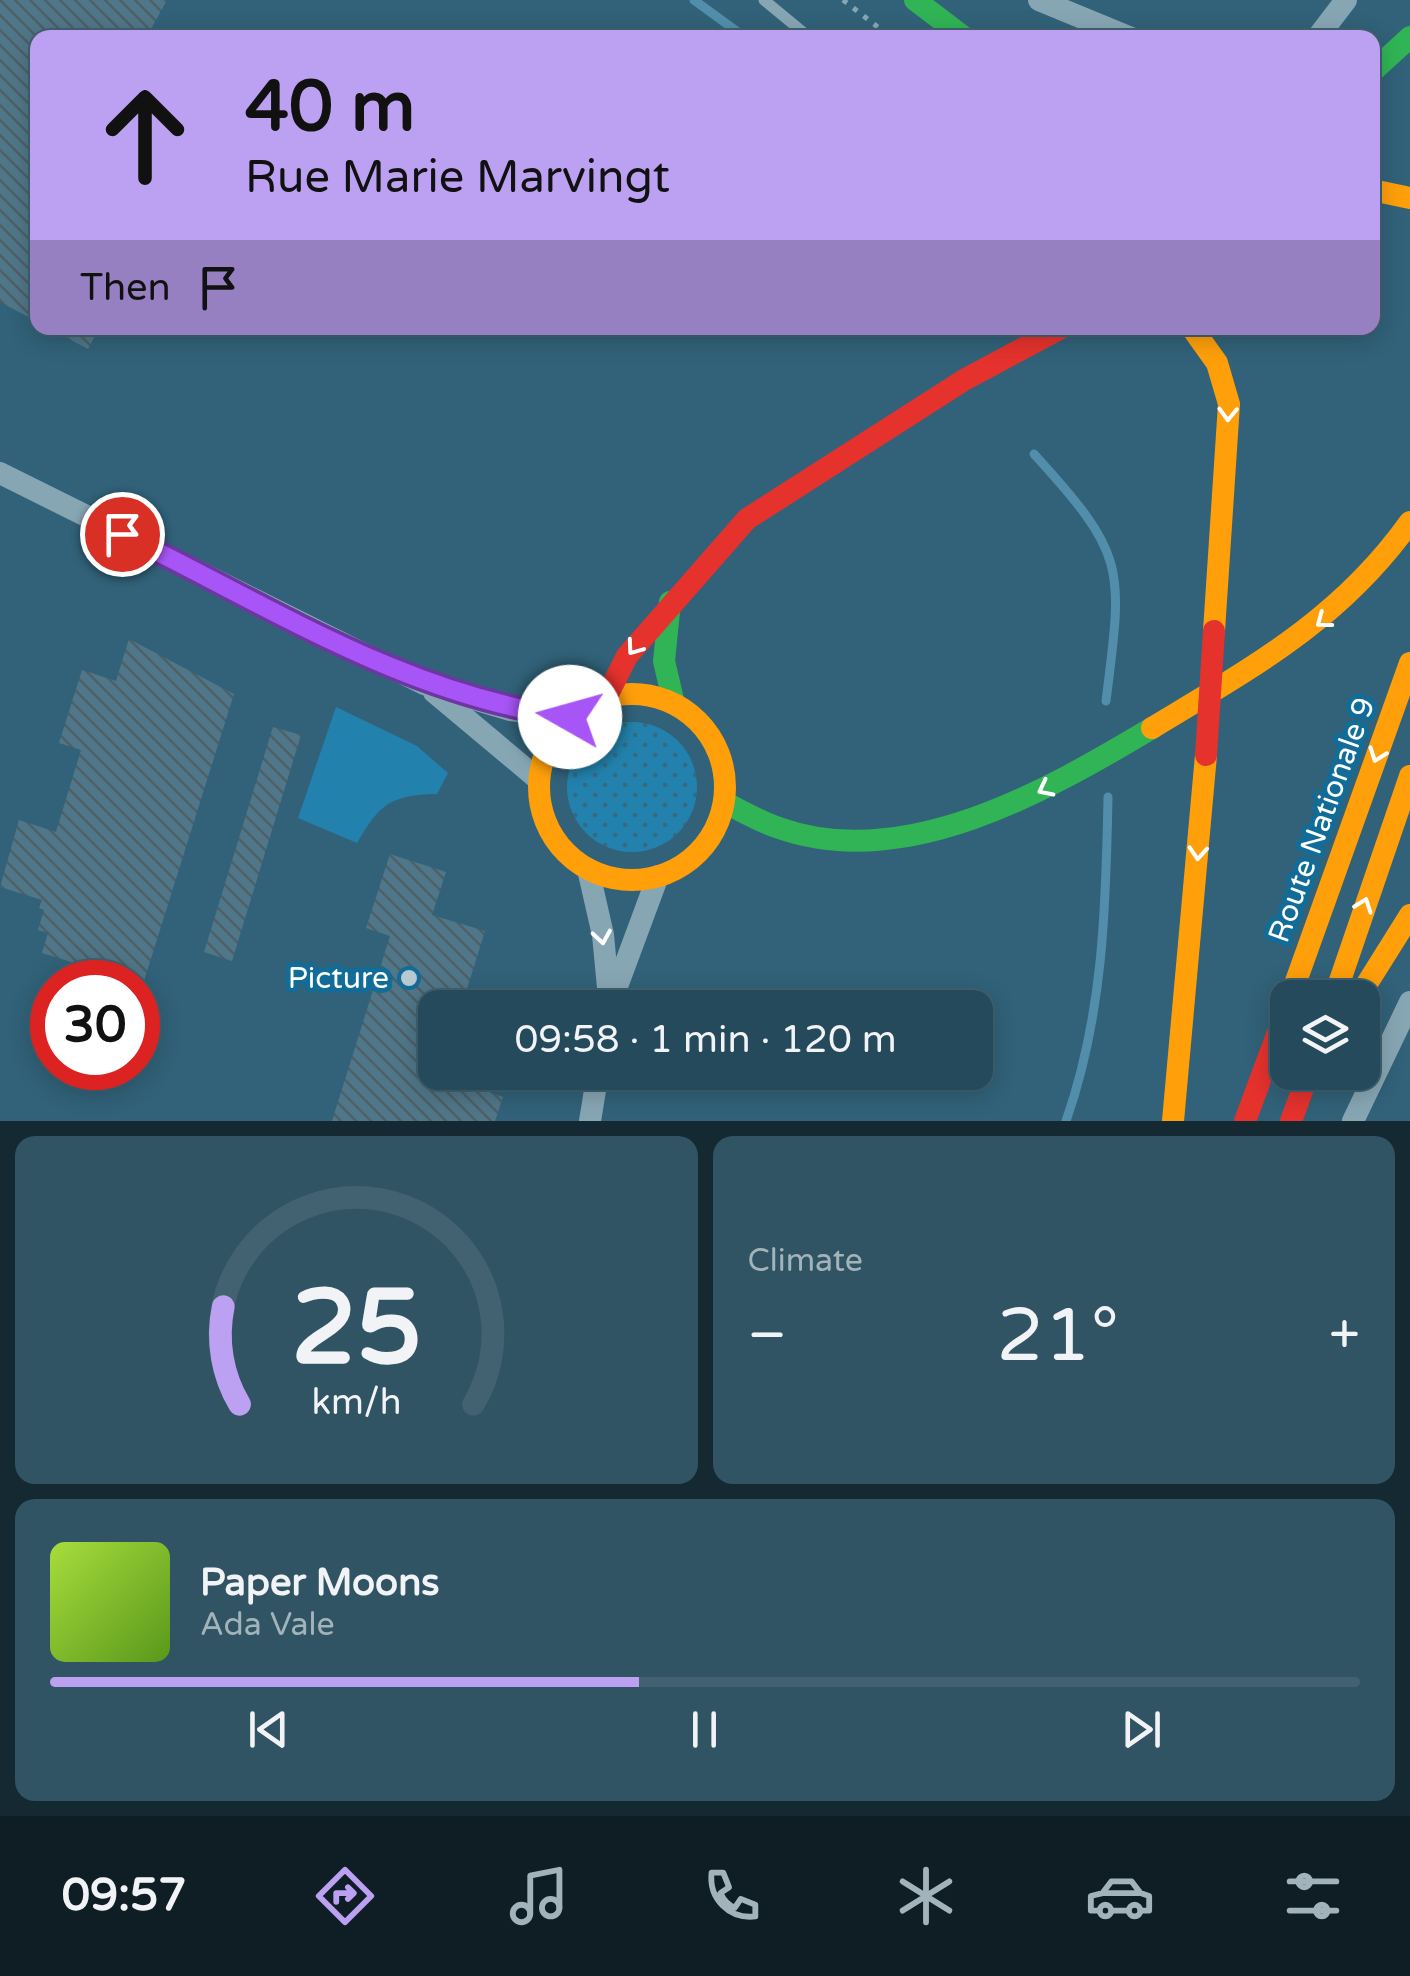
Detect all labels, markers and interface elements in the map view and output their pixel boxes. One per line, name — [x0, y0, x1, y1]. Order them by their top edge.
text: 40 m — [245, 66, 415, 150]
icon: ahead — [80, 70, 210, 200]
text: Rue Marie Marvingt — [245, 151, 670, 205]
icon: arrive — [191, 260, 246, 315]
text: Then — [80, 265, 171, 311]
one-way arrow — [1217, 407, 1238, 423]
pin — [80, 492, 165, 577]
icon: arrive — [95, 507, 150, 562]
one-way arrow — [1316, 610, 1334, 627]
one-way arrow — [629, 637, 646, 655]
position arrow — [518, 665, 622, 769]
street label: Route Nationale 9 — [1261, 693, 1383, 947]
one-way arrow — [1369, 745, 1389, 762]
one-way arrow — [1038, 777, 1056, 796]
one-way arrow — [1188, 845, 1210, 861]
one-way arrow — [1353, 897, 1373, 914]
one-way arrow — [591, 929, 612, 945]
speed limit sign: 30 — [30, 960, 160, 1090]
place label: Picture — [288, 960, 389, 997]
marker: Picture — [398, 967, 420, 989]
map controls — [1270, 980, 1380, 1090]
button: layers — [1270, 980, 1380, 1090]
text: 09:58 · 1 min · 120 m — [514, 1017, 897, 1063]
text: Climate — [748, 1242, 863, 1280]
text: 25 — [291, 1267, 422, 1392]
text: 21° — [997, 1291, 1119, 1381]
text: − — [748, 1303, 787, 1369]
text: + — [1329, 1303, 1360, 1369]
text: km/h — [311, 1381, 401, 1424]
text: Paper Moons — [200, 1560, 440, 1606]
text: Ada Vale — [200, 1606, 335, 1644]
icon: previous — [241, 1702, 296, 1757]
icon: pause — [677, 1702, 732, 1757]
icon: next — [1114, 1702, 1169, 1757]
icon: directions — [310, 1861, 380, 1931]
icon: music — [504, 1861, 574, 1931]
icon: phone — [697, 1861, 767, 1931]
icon: climate — [891, 1861, 961, 1931]
icon: car — [1085, 1861, 1155, 1931]
icon: filters — [1278, 1861, 1348, 1931]
text: 09:57 — [62, 1869, 187, 1923]

